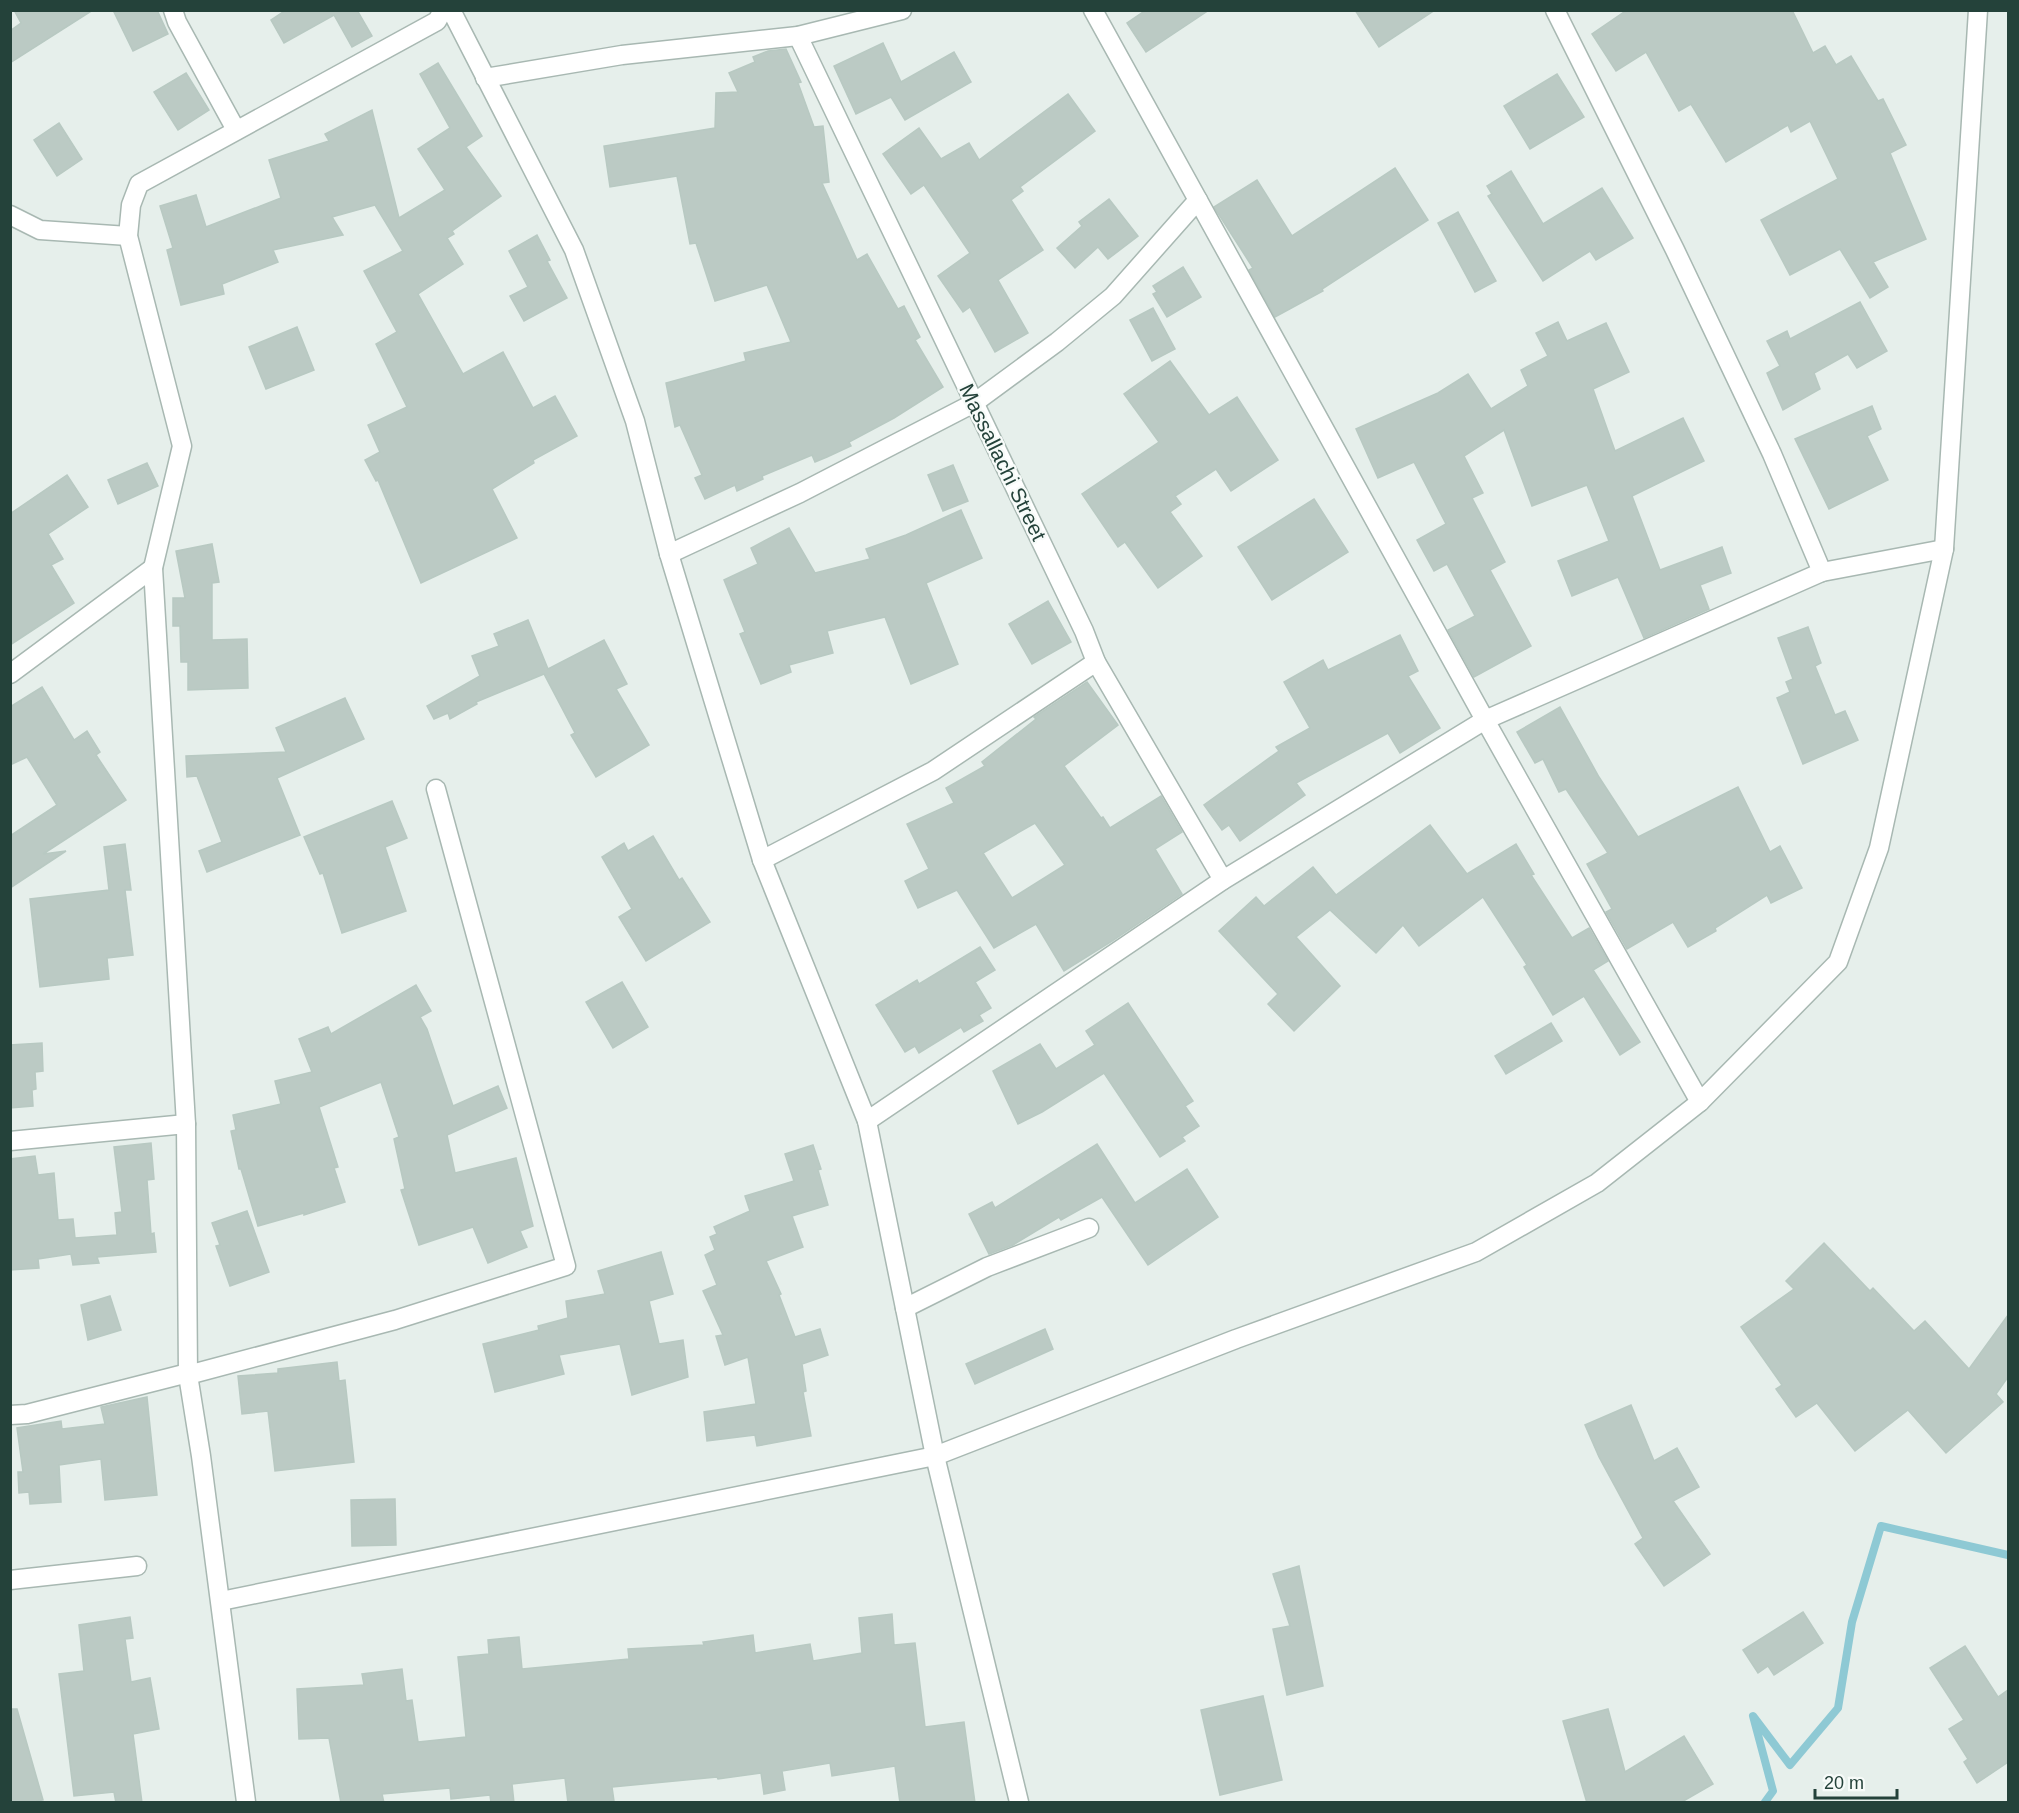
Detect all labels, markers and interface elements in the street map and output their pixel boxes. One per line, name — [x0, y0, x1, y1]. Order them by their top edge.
street label: Massallachi Street — [955, 380, 1051, 544]
scale bar — [1815, 1762, 1898, 1800]
text: 20 m — [1824, 1773, 1864, 1793]

